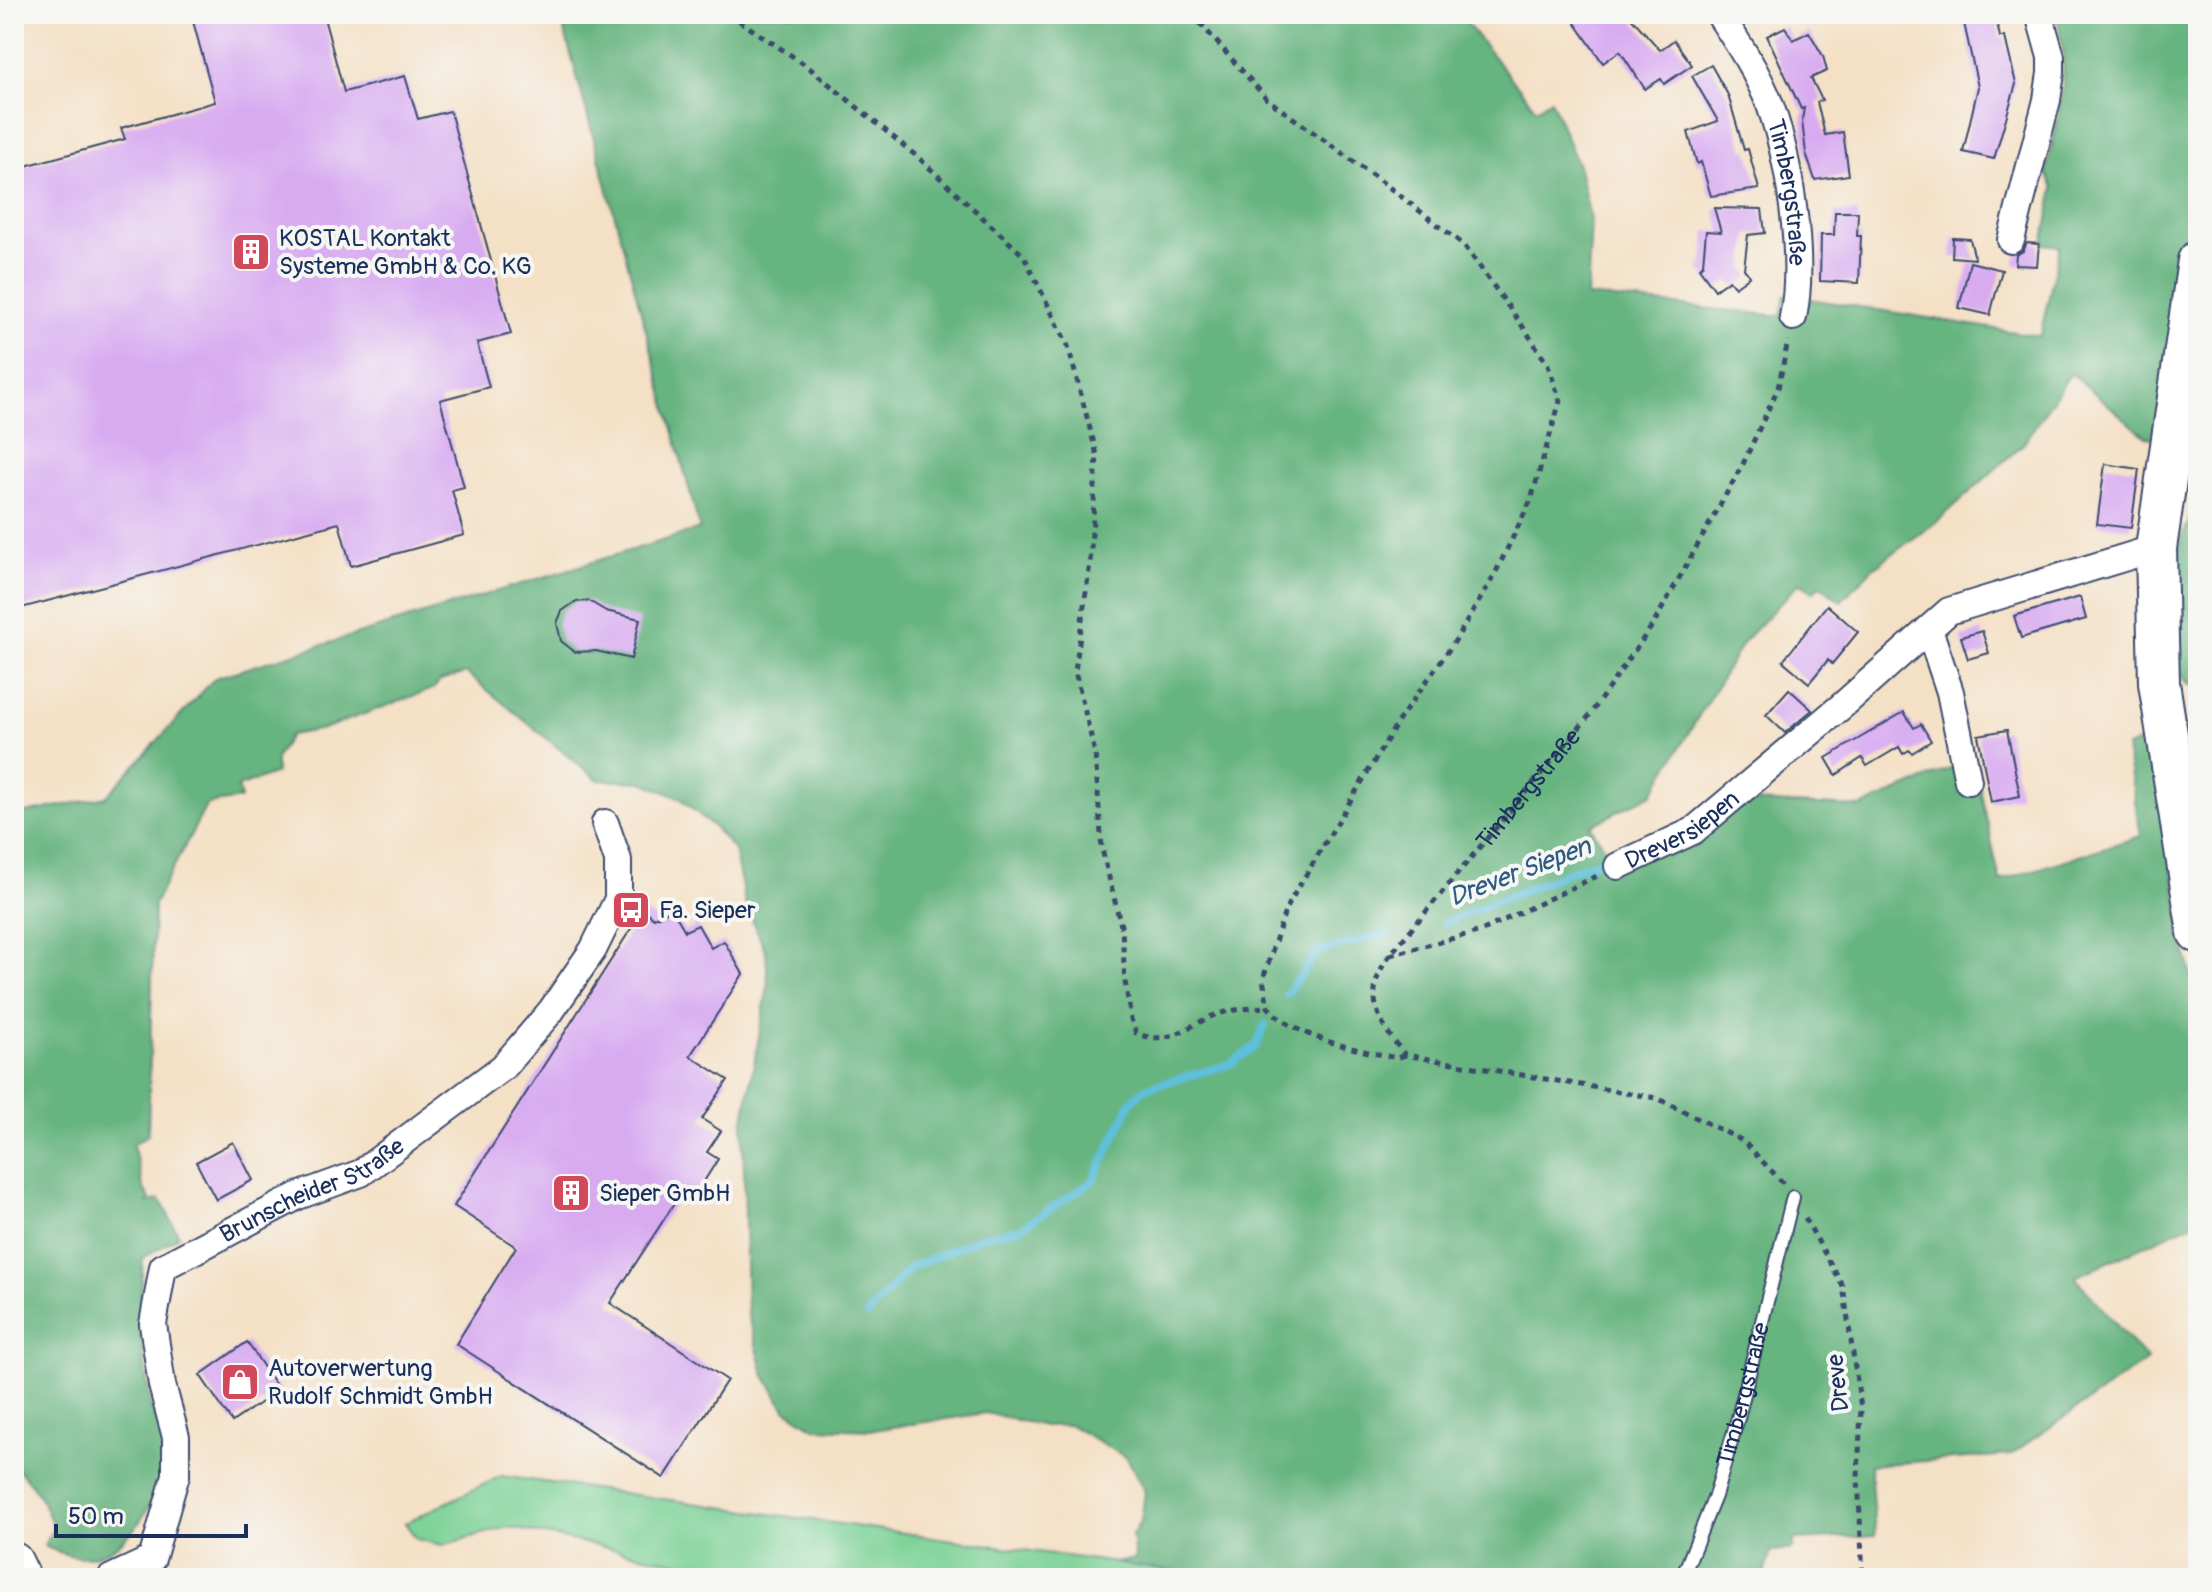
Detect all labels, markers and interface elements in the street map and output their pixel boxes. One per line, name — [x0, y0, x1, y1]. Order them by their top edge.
street label: Timbergstraße — [1761, 116, 1812, 266]
place label: KOSTAL Kontakt Systeme GmbH & Co. KG — [279, 224, 532, 281]
building icon: KOSTAL Kontakt Systeme GmbH & Co. KG — [230, 231, 272, 273]
street label: Timbergstraße — [1470, 723, 1587, 855]
street label: Dreversiepen — [1620, 784, 1745, 875]
water label: Drever Siepen — [1445, 830, 1597, 914]
bus stop icon: Fa. Sieper — [610, 889, 652, 931]
place label: Fa. Sieper — [659, 896, 756, 925]
street label: Brunscheider Straße — [215, 1131, 410, 1249]
building icon: Sieper GmbH — [550, 1172, 592, 1214]
place label: Sieper GmbH — [599, 1179, 730, 1208]
street label: Timbergstraße — [1710, 1319, 1776, 1470]
street label: Dreve — [1821, 1353, 1855, 1413]
place label: Autoverwertung Rudolf Schmidt GmbH — [268, 1354, 493, 1411]
shop icon: Autoverwertung Rudolf Schmidt GmbH — [219, 1361, 261, 1403]
scale bar — [56, 1488, 246, 1538]
text: 50 m — [68, 1502, 124, 1531]

